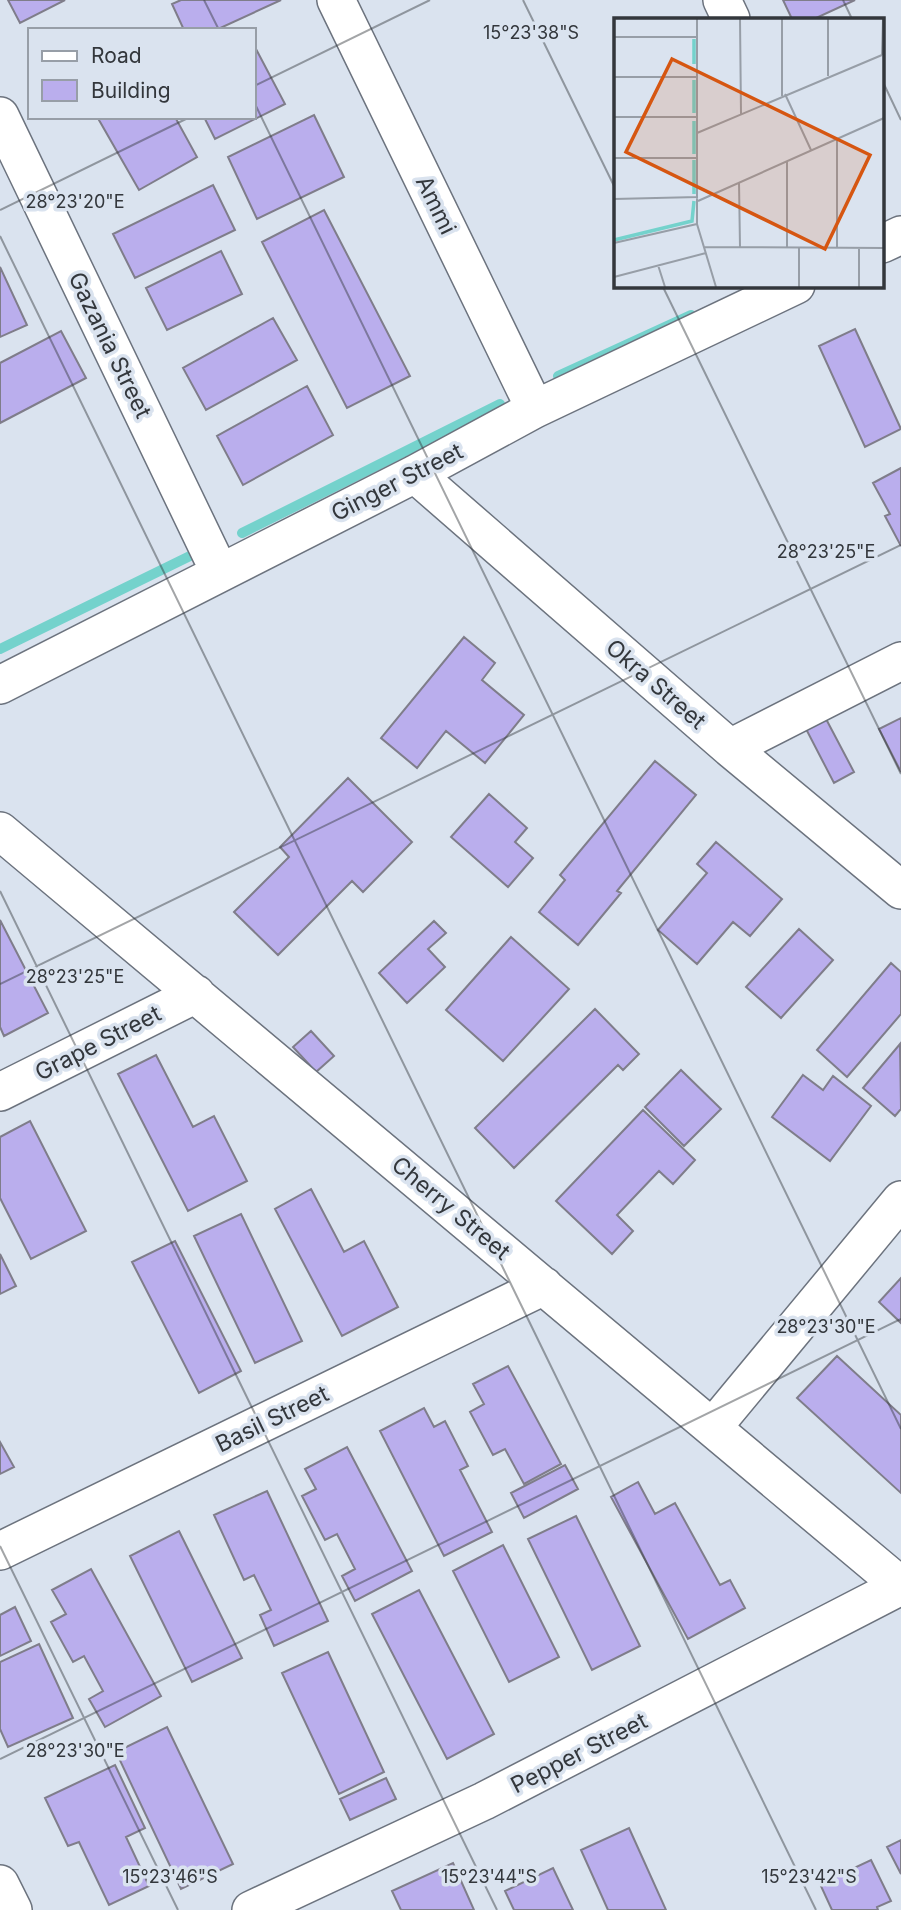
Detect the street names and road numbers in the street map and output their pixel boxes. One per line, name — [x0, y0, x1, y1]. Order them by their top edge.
street label: Ammi — [410, 171, 462, 239]
street label: Gazania Street — [63, 267, 158, 423]
street label: Ginger Street — [327, 437, 468, 527]
street label: Okra Street — [600, 633, 712, 735]
street label: Grape Street — [30, 999, 166, 1087]
street label: Cherry Street — [386, 1150, 516, 1266]
street label: Basil Street — [211, 1379, 334, 1458]
street label: Pepper Street — [506, 1706, 652, 1799]

